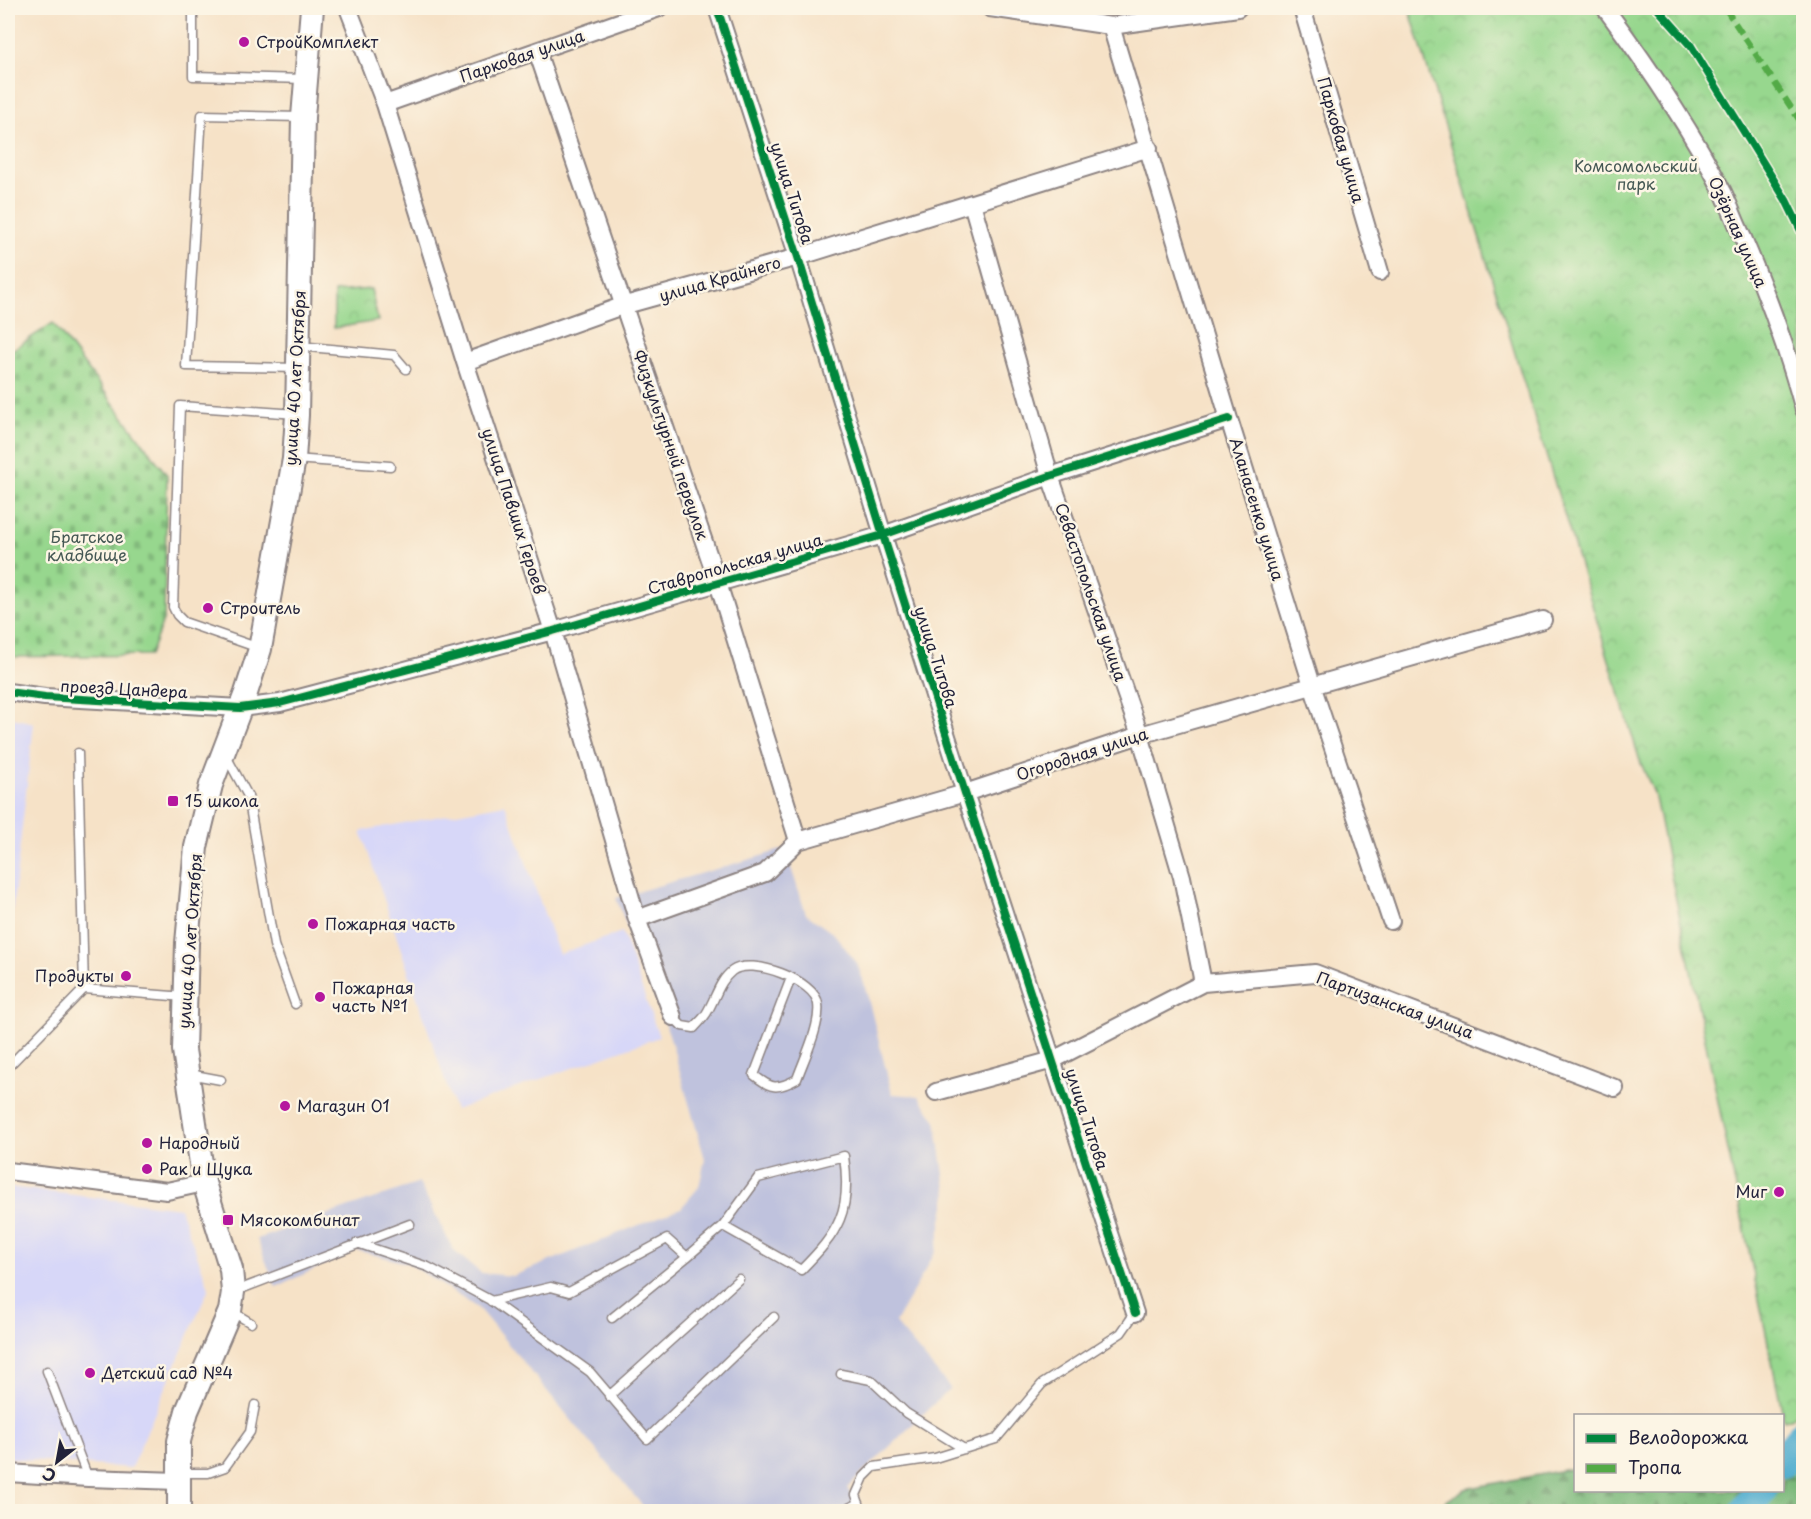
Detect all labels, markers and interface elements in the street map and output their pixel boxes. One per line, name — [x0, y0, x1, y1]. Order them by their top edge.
street label: Парковая улица — [456, 23, 587, 88]
place label: СтройКомплект — [256, 29, 379, 53]
marker: СтройКомплект — [237, 35, 251, 49]
street label: Парковая улица — [1312, 74, 1371, 206]
street label: улица Титова — [765, 139, 821, 247]
park label: Комсомольский парк — [1574, 153, 1698, 195]
street label: Озёрная улица — [1704, 172, 1774, 291]
street label: улица Крайнего — [656, 249, 783, 307]
street label: улица 40 лет Октября — [277, 290, 311, 466]
street label: Физкультурный переулок — [628, 346, 716, 543]
street label: улица Павших Героев — [477, 425, 553, 597]
street label: Аланасенко улица — [1225, 434, 1291, 583]
street label: Севастопольская улица — [1050, 499, 1134, 684]
park label: Братское кладбище — [47, 524, 127, 566]
street label: Ставропольская улица — [644, 527, 825, 600]
place label: Строитель — [220, 595, 300, 619]
marker: Строитель — [201, 601, 215, 615]
street label: улица Титова — [909, 603, 965, 711]
street label: проезд Цандера — [60, 673, 188, 703]
street label: Огородная улица — [1013, 720, 1151, 786]
place label: 15 школа — [185, 788, 258, 812]
marker: 15 школа — [166, 794, 180, 808]
street label: улица 40 лет Октября — [171, 853, 207, 1029]
place label: Пожарная часть — [325, 911, 455, 935]
marker: Пожарная часть — [306, 917, 320, 931]
place label: Продукты — [35, 963, 114, 987]
street label: Партизанская улица — [1314, 965, 1477, 1044]
marker: Продукты — [119, 969, 133, 983]
place label: Пожарная часть №1 — [332, 975, 414, 1017]
marker: Пожарная часть №1 — [313, 990, 327, 1004]
street label: улица Титова — [1060, 1065, 1116, 1173]
place label: Магазин 01 — [297, 1093, 390, 1117]
marker: Магазин 01 — [278, 1099, 292, 1113]
place label: Народный — [159, 1130, 240, 1154]
marker: Народный — [140, 1136, 154, 1150]
place label: Рак и Щука — [159, 1156, 252, 1180]
marker: Рак и Щука — [140, 1162, 154, 1176]
place label: Миг — [1735, 1179, 1768, 1203]
marker: Миг — [1772, 1185, 1786, 1199]
place label: Мясокомбинат — [240, 1207, 360, 1231]
marker: Мясокомбинат — [221, 1213, 235, 1227]
place label: Детский сад №4 — [101, 1360, 233, 1384]
marker: Детский сад №4 — [83, 1366, 97, 1380]
legend — [1574, 1414, 1784, 1492]
text: Велодорожка — [1628, 1423, 1749, 1450]
north arrow — [27, 1432, 87, 1492]
text: Тропа — [1628, 1453, 1681, 1480]
text: С — [37, 1462, 60, 1489]

